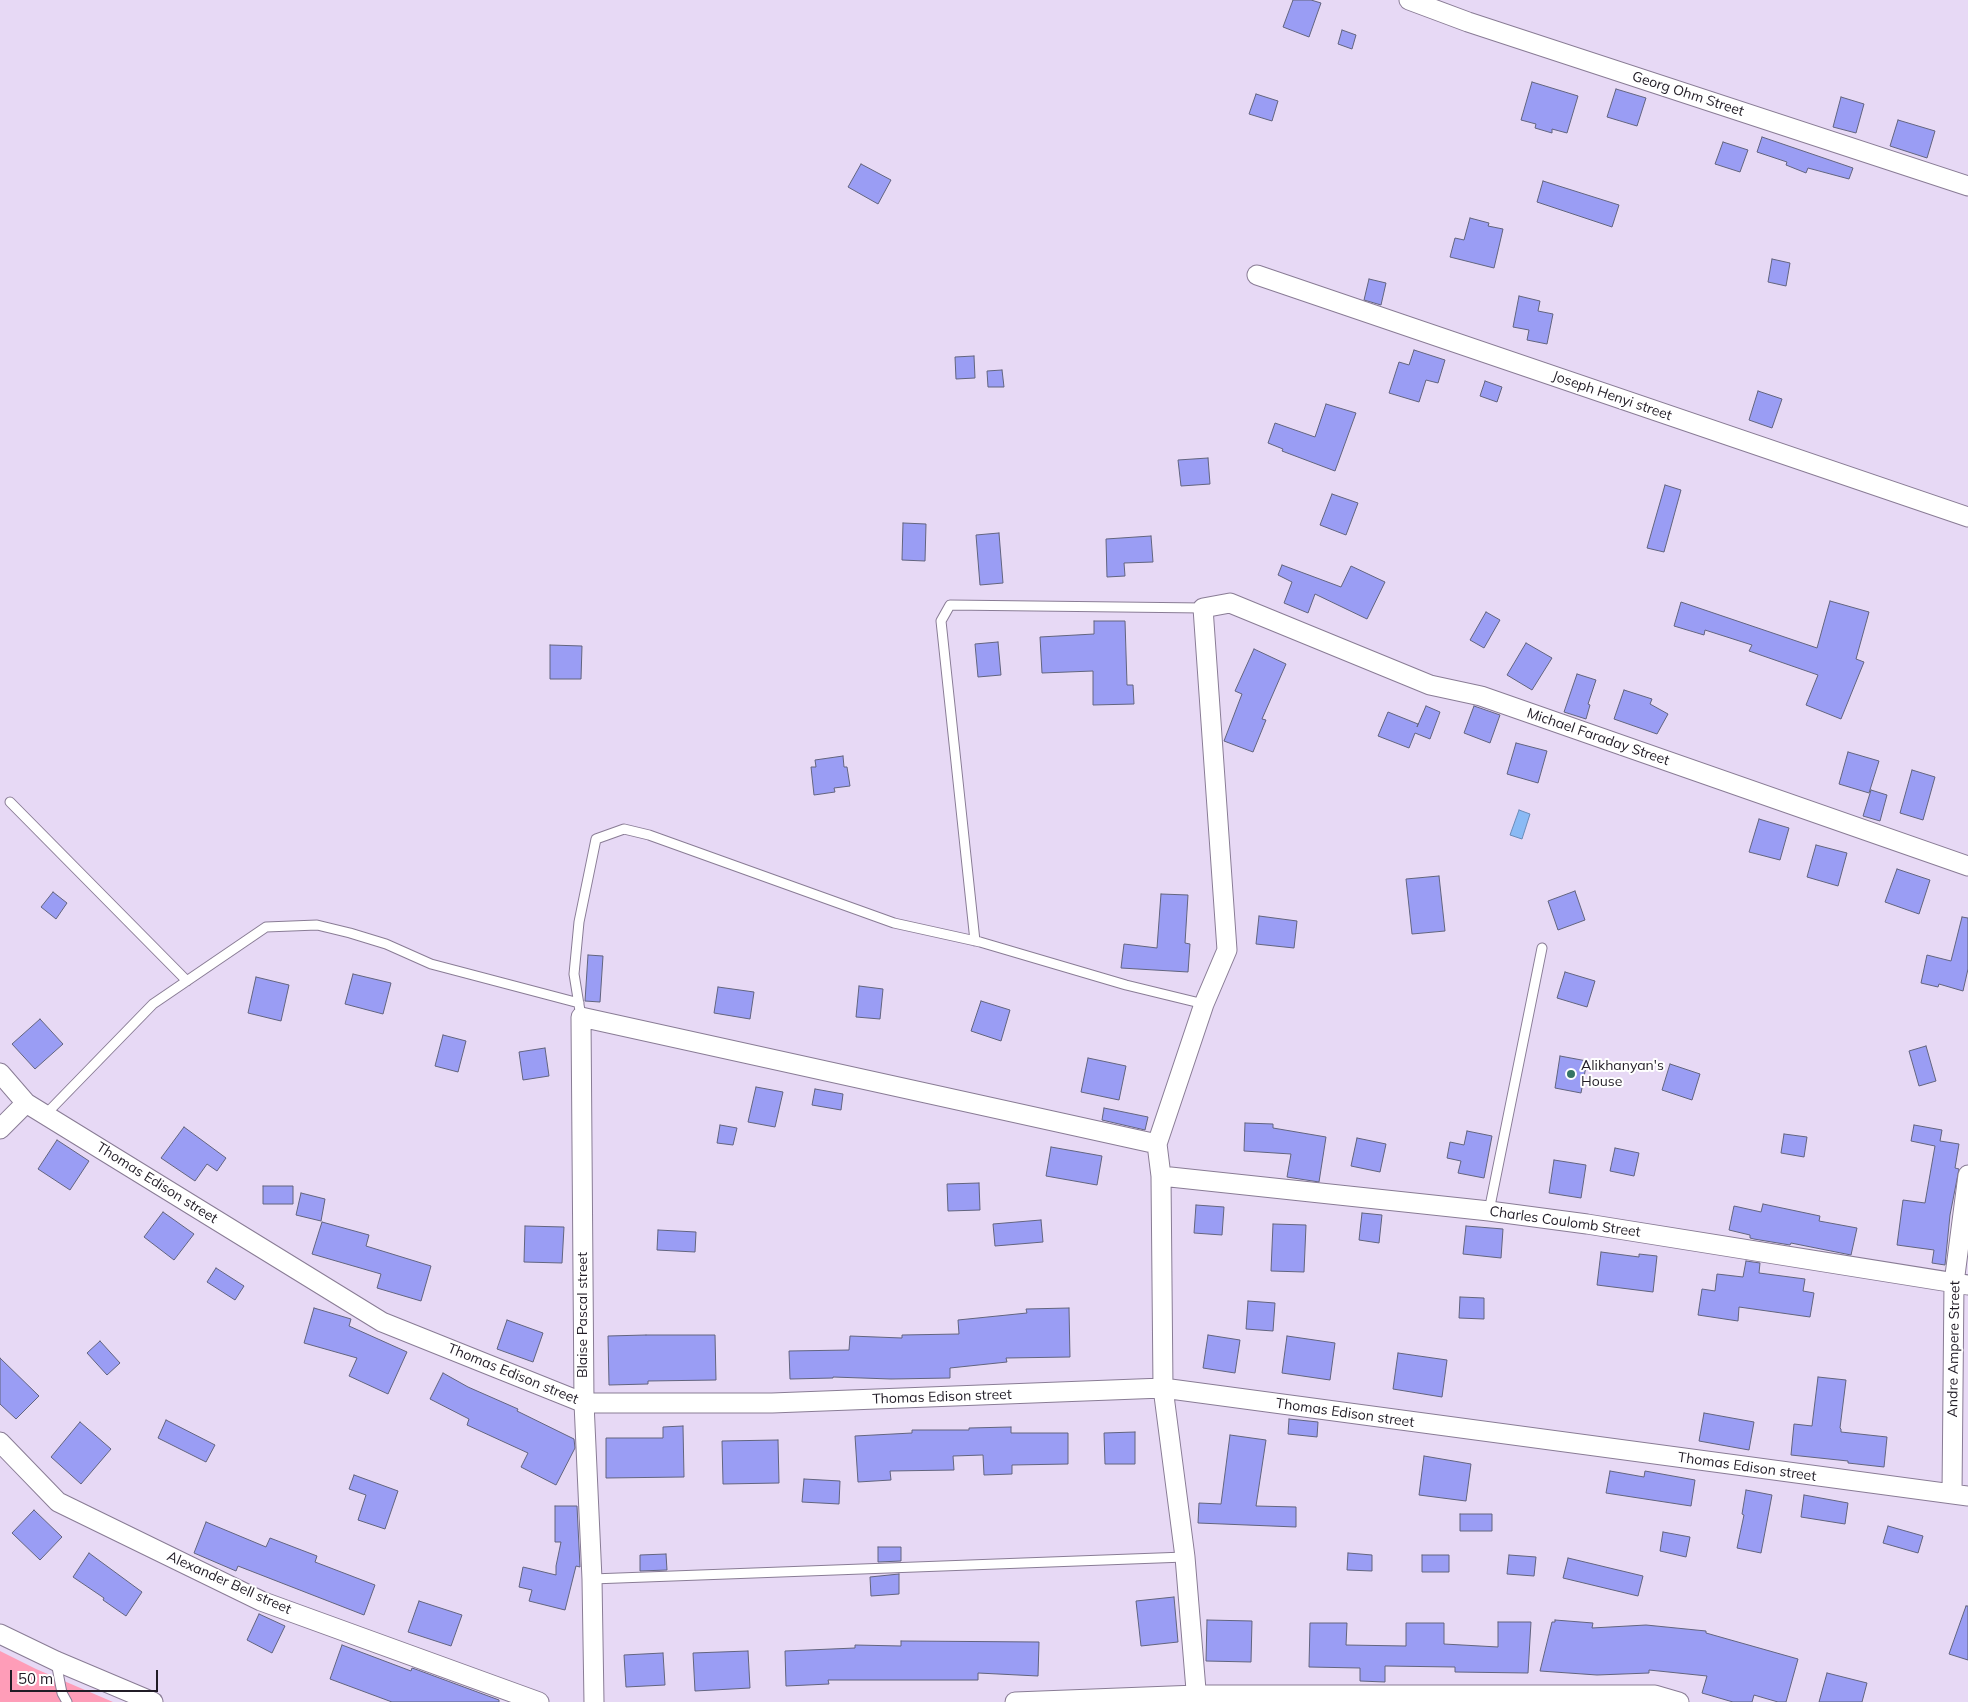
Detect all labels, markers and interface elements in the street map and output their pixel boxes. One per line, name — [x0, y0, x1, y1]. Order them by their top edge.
street label: Georg Ohm Street — [1630, 68, 1746, 120]
street label: Joseph Henyi street — [1550, 368, 1674, 424]
street label: Michael Faraday Street — [1525, 705, 1671, 769]
place label: Alikhanyan's House — [1581, 1058, 1664, 1090]
marker: Alikhanyan's House — [1565, 1068, 1577, 1080]
street label: Thomas Edison street — [93, 1139, 221, 1227]
street label: Charles Coulomb Street — [1488, 1203, 1642, 1241]
street label: Blaise Pascal street — [575, 1252, 591, 1378]
street label: Andre Ampere Street — [1944, 1280, 1964, 1418]
street label: Thomas Edison street — [445, 1340, 581, 1408]
street label: Thomas Edison street — [872, 1386, 1012, 1408]
street label: Thomas Edison street — [1275, 1395, 1415, 1431]
street label: Thomas Edison street — [1677, 1449, 1817, 1485]
street label: Alexander Bell street — [164, 1548, 294, 1618]
scale bar — [12, 1660, 160, 1692]
text: 50 m — [18, 1669, 53, 1688]

